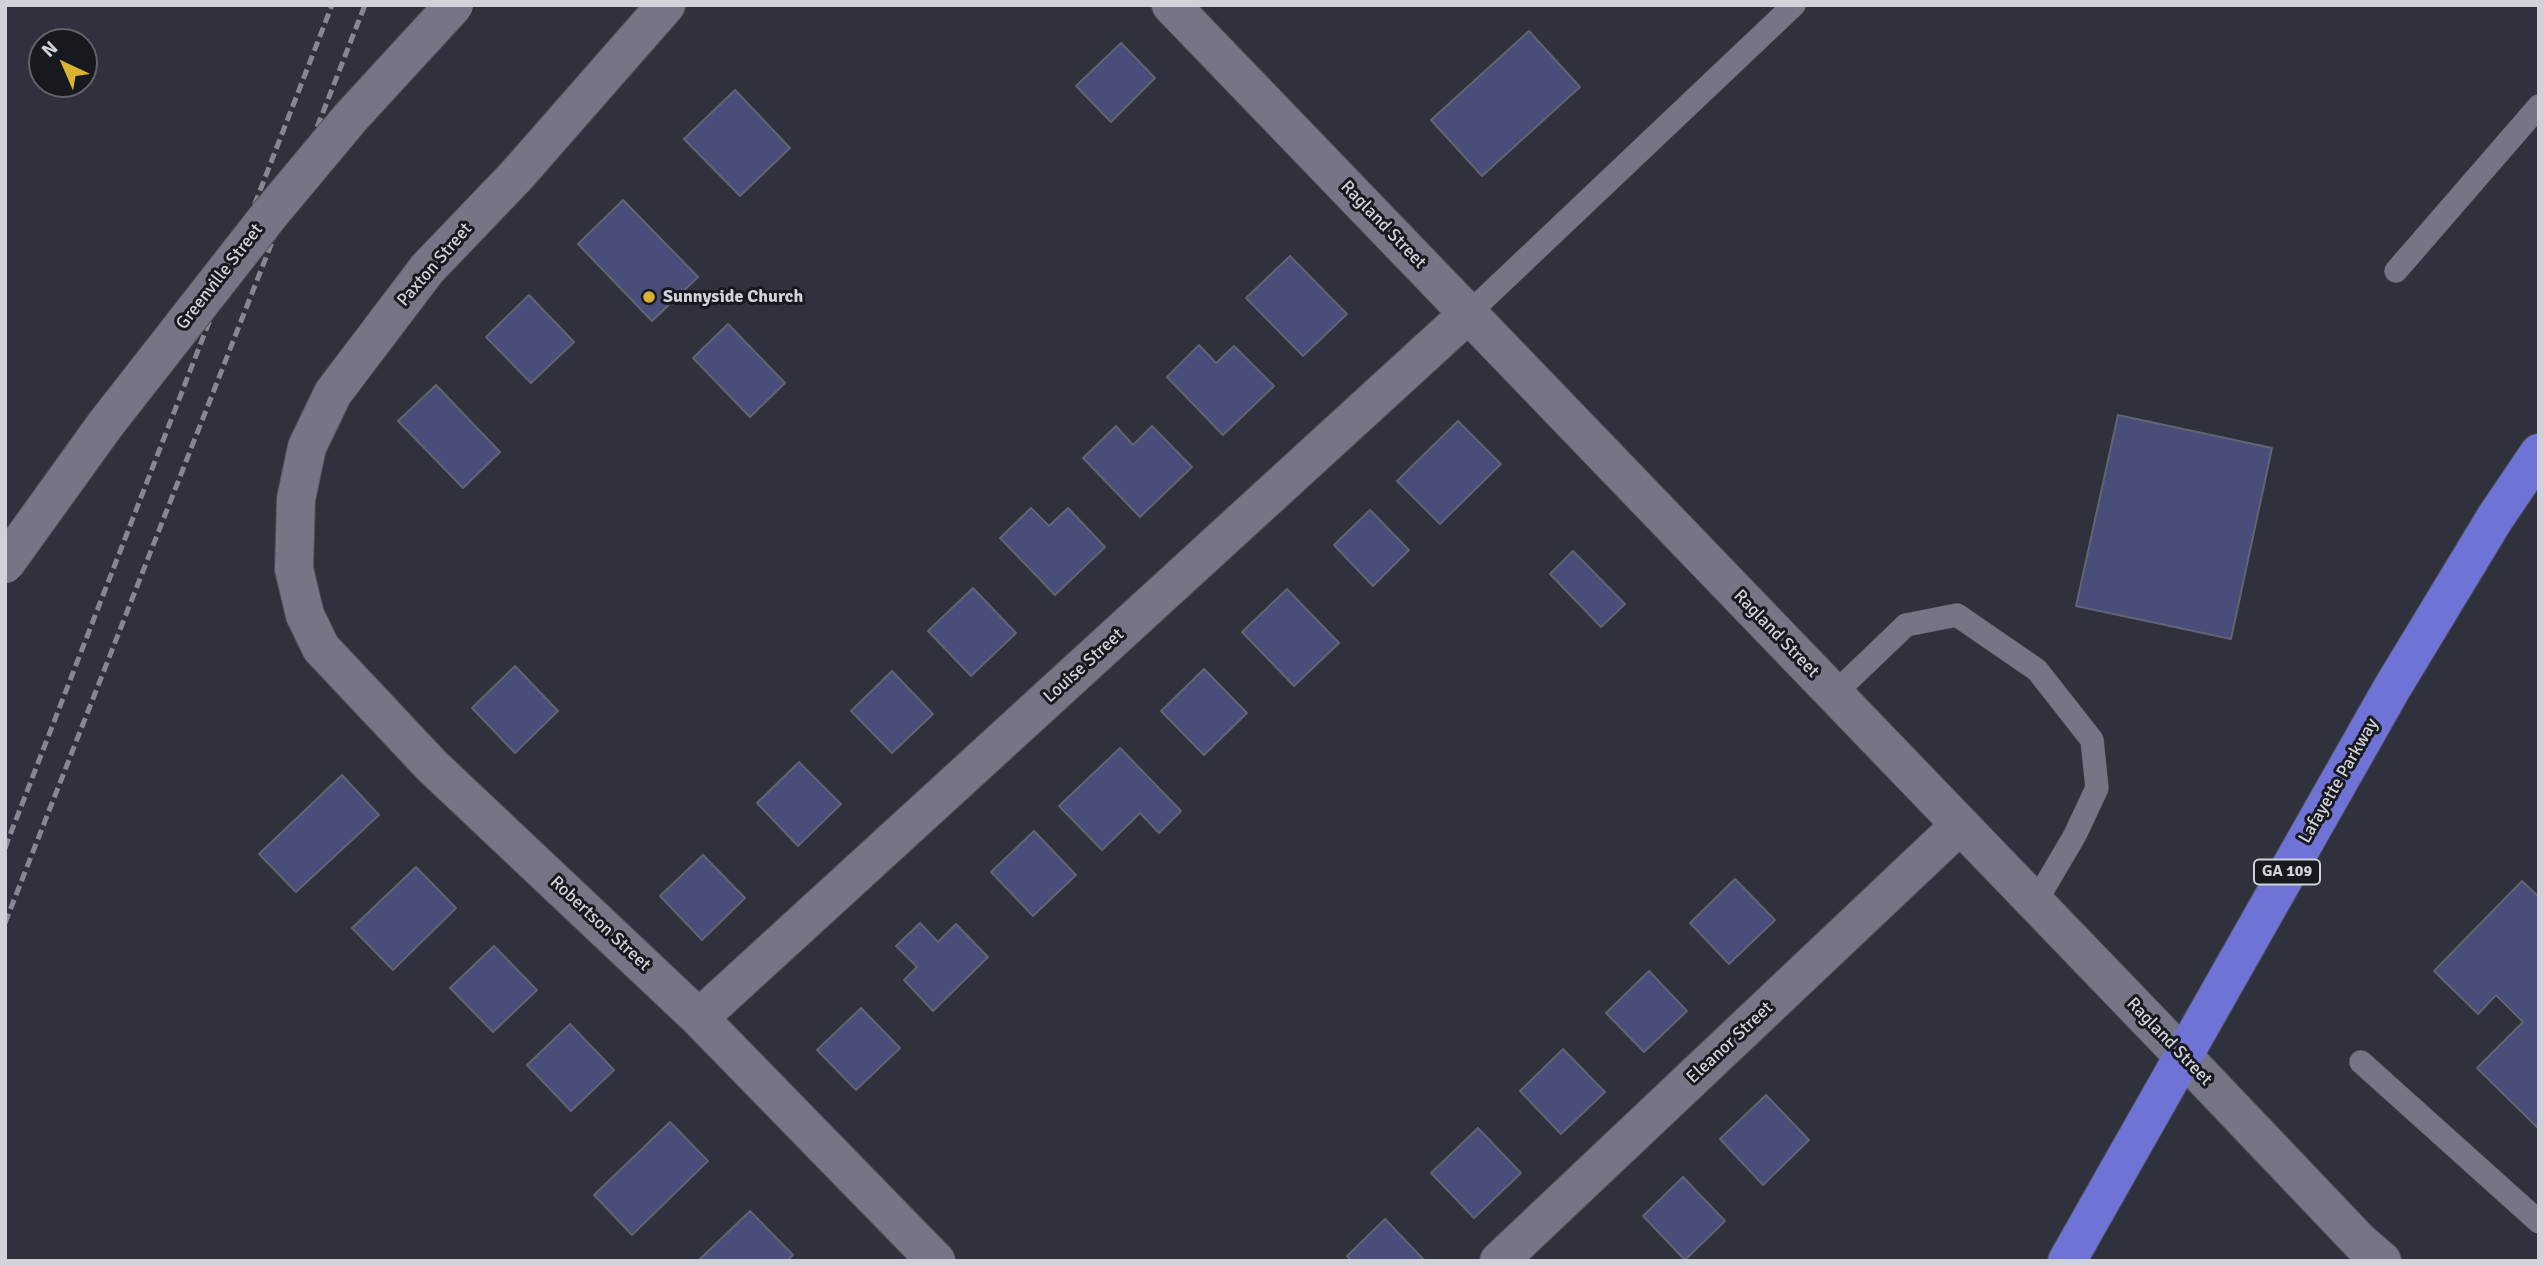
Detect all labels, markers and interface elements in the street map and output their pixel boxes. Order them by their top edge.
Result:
north arrow [28,28,98,98]
text: N [37,36,63,63]
street label: Ragland Street [1336,177,1430,273]
street label: Paxton Street [393,219,477,311]
street label: Greenville Street [172,220,268,334]
place label: Sunnyside Church [663,286,803,308]
marker: Sunnyside Church [641,289,657,305]
street label: Ragland Street [1729,586,1823,682]
street label: Louise Street [1039,624,1129,708]
street label: Lafayette Parkway [2294,715,2384,847]
road number: GA 109 [2254,860,2320,884]
street label: Robertson Street [545,872,655,976]
street label: Ragland Street [2122,994,2216,1090]
street label: Eleanor Street [1682,998,1778,1088]

